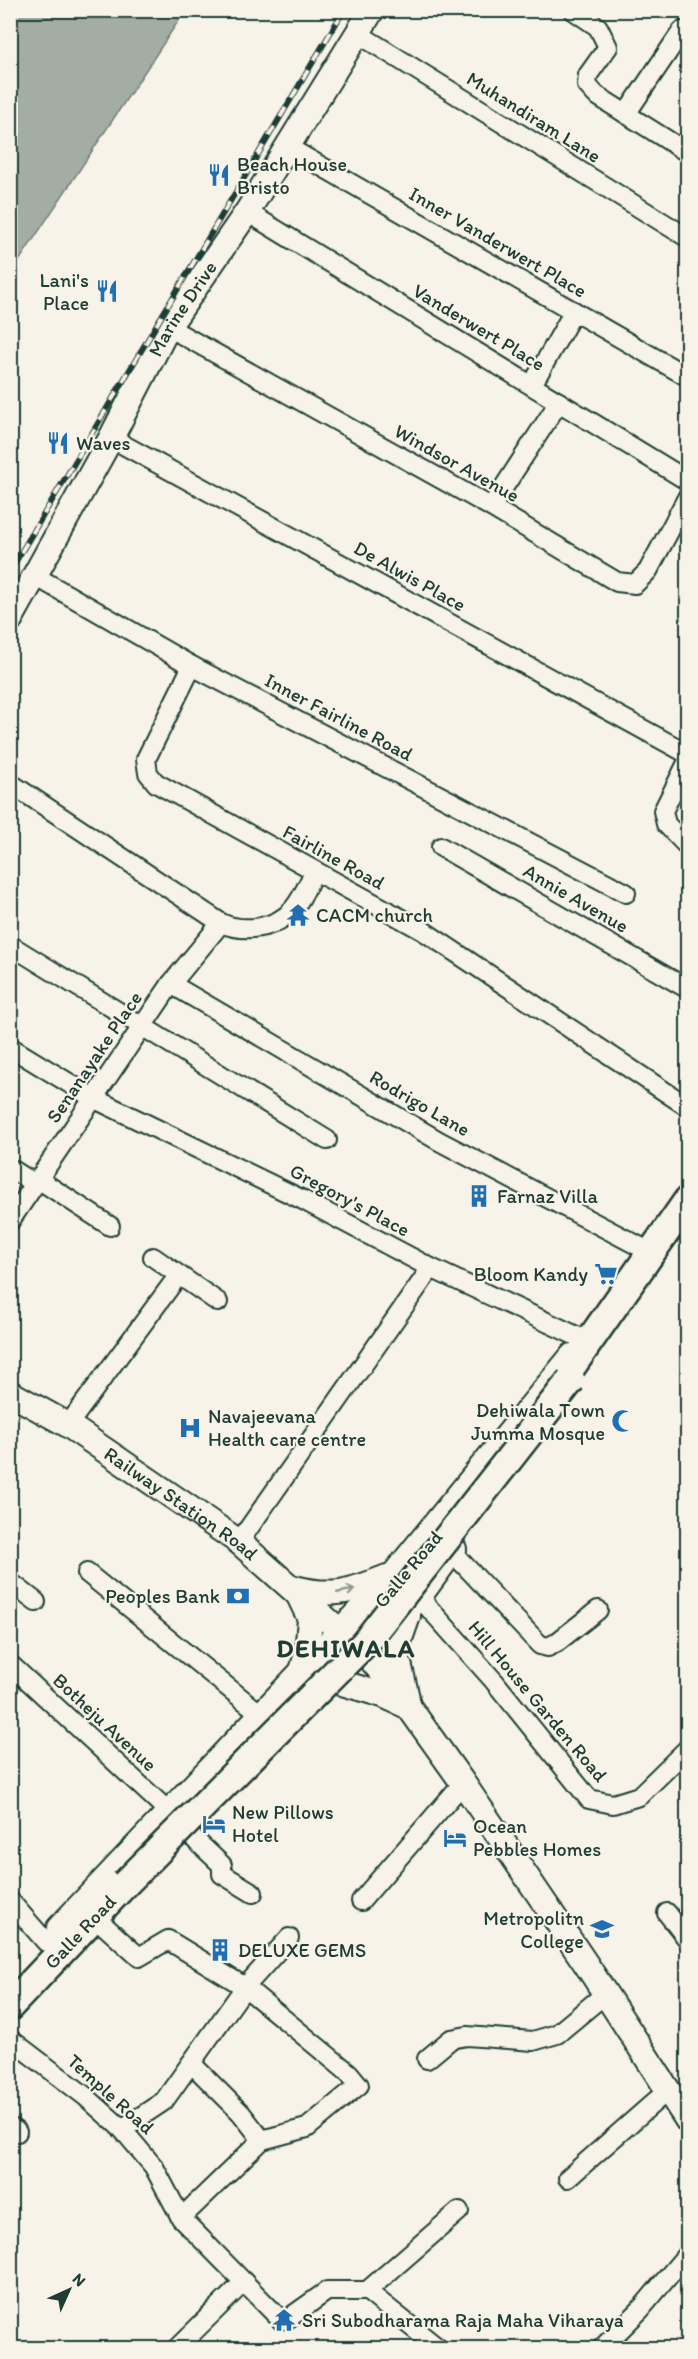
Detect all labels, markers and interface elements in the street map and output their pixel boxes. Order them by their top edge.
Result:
street label: Muhandiram Lane [462,66,606,168]
place label: Beach House Bristo [237,152,347,199]
restaurant icon: Beach House Bristo [206,162,232,188]
street label: Inner Vanderwert Place [405,181,591,303]
street label: Marine Drive [143,256,222,361]
place label: Lani's Place [39,268,89,315]
restaurant icon: Lani's Place [94,278,120,304]
street label: Vanderwert Place [409,278,549,376]
street label: Windsor Avenue [390,419,524,507]
restaurant icon: Waves [45,430,71,456]
place label: Waves [76,431,130,455]
street label: De Alwis Place [350,535,470,617]
street label: Inner Fairline Road [261,668,417,766]
street label: Fairline Road [279,819,389,895]
street label: Annie Avenue [519,858,633,938]
temple icon: CACM church [285,902,311,928]
place label: CACM church [316,903,433,927]
street label: Senanayake Place [41,987,147,1127]
street label: Rodrigo Lane [365,1065,475,1141]
street label: Gregory's Place [286,1158,414,1242]
building icon: Farnaz Villa [466,1183,492,1209]
place label: Farnaz Villa [497,1184,598,1208]
supermarket icon: Bloom Kandy [593,1261,619,1287]
place label: Bloom Kandy [474,1262,589,1286]
place label: Dehiwala Town Jumma Mosque [471,1398,605,1445]
place label: Navajeevana Health care centre [208,1404,366,1451]
mosque icon: Dehiwala Town Jumma Mosque [610,1408,636,1434]
hospital icon: Navajeevana Health care centre [177,1415,203,1441]
street label: Railway Station Road [100,1441,263,1565]
street label: Galle Road [369,1525,447,1612]
bank icon: Peoples Bank [225,1583,251,1609]
place label: Peoples Bank [105,1584,220,1608]
one-way arrow [336,1585,355,1596]
street label: Hill House Garden Road [463,1615,613,1787]
district label: DEHIWALA [276,1632,416,1664]
street label: Botheju Avenue [48,1668,162,1776]
place label: New Pillows Hotel [232,1800,334,1847]
hotel icon: New Pillows Hotel [201,1811,227,1837]
place label: Ocean Pebbles Homes [473,1814,601,1861]
hotel icon: Ocean Pebbles Homes [442,1825,468,1851]
street label: Galle Road [39,1889,121,1974]
place label: Metropolitn College [483,1906,584,1953]
school or university icon: Metropolitn College [589,1916,615,1942]
building icon: DELUXE GEMS [207,1937,233,1963]
place label: DELUXE GEMS [238,1938,366,1962]
street label: Temple Road [63,2049,159,2139]
north arrow [39,2260,99,2320]
text: N [69,2269,90,2290]
temple icon: Sri Subodharama Raja Maha Viharaya [271,2307,297,2333]
place label: Sri Subodharama Raja Maha Viharaya [302,2308,624,2332]

